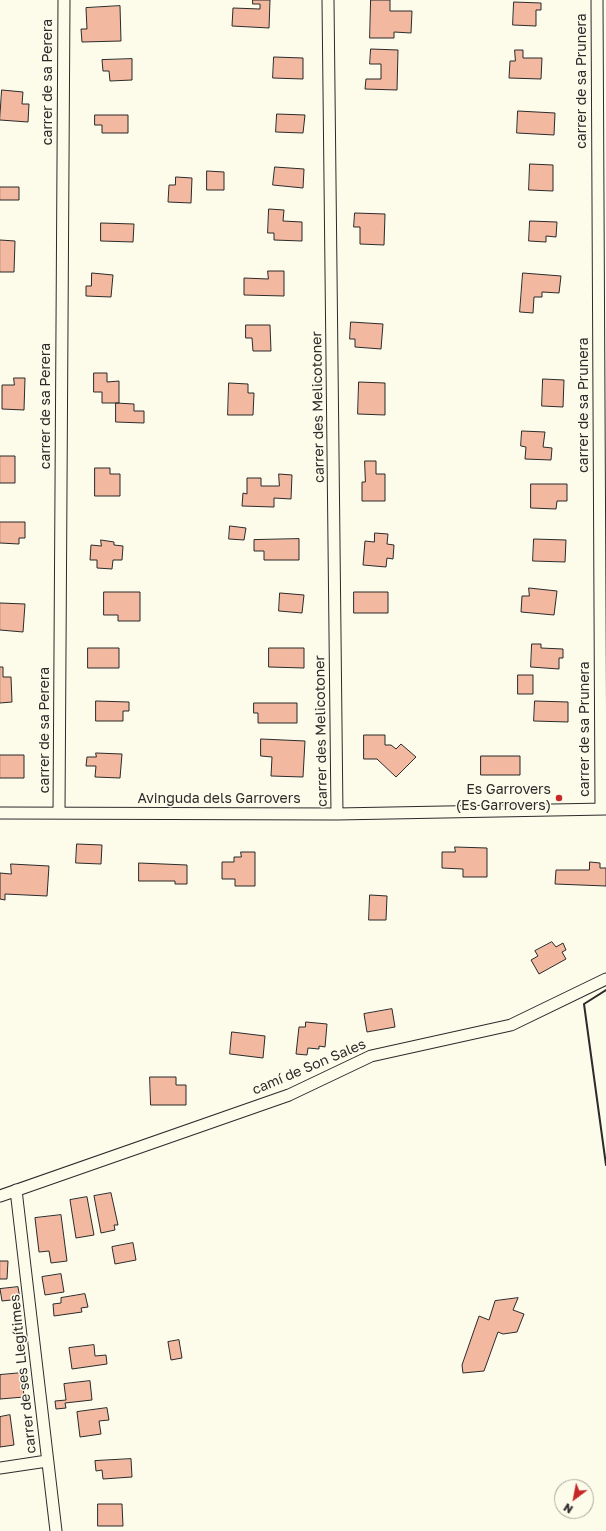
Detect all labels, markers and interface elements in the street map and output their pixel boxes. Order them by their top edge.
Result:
street label: carrer de sa Prunera [574,13,590,149]
street label: carrer de sa Perera [40,19,56,145]
street label: carrer des Melicotoner [308,331,328,483]
street label: carrer de sa Prunera [576,337,592,473]
street label: carrer de sa Perera [38,343,54,469]
street label: carrer des Melicotoner [311,655,331,807]
street label: carrer de sa Prunera [577,661,593,797]
street label: carrer de sa Perera [37,667,53,793]
place label: Es Garrovers (Es Garrovers) [456,782,551,814]
street label: Avinguda dels Garrovers [137,791,301,807]
marker: Es Garrovers (Es Garrovers) [554,793,564,803]
street label: camí de Son Sales [250,1036,368,1098]
street label: carrer de ses Llegítimes [6,1294,40,1454]
north arrow [554,1479,594,1519]
text: N [561,1501,575,1516]

